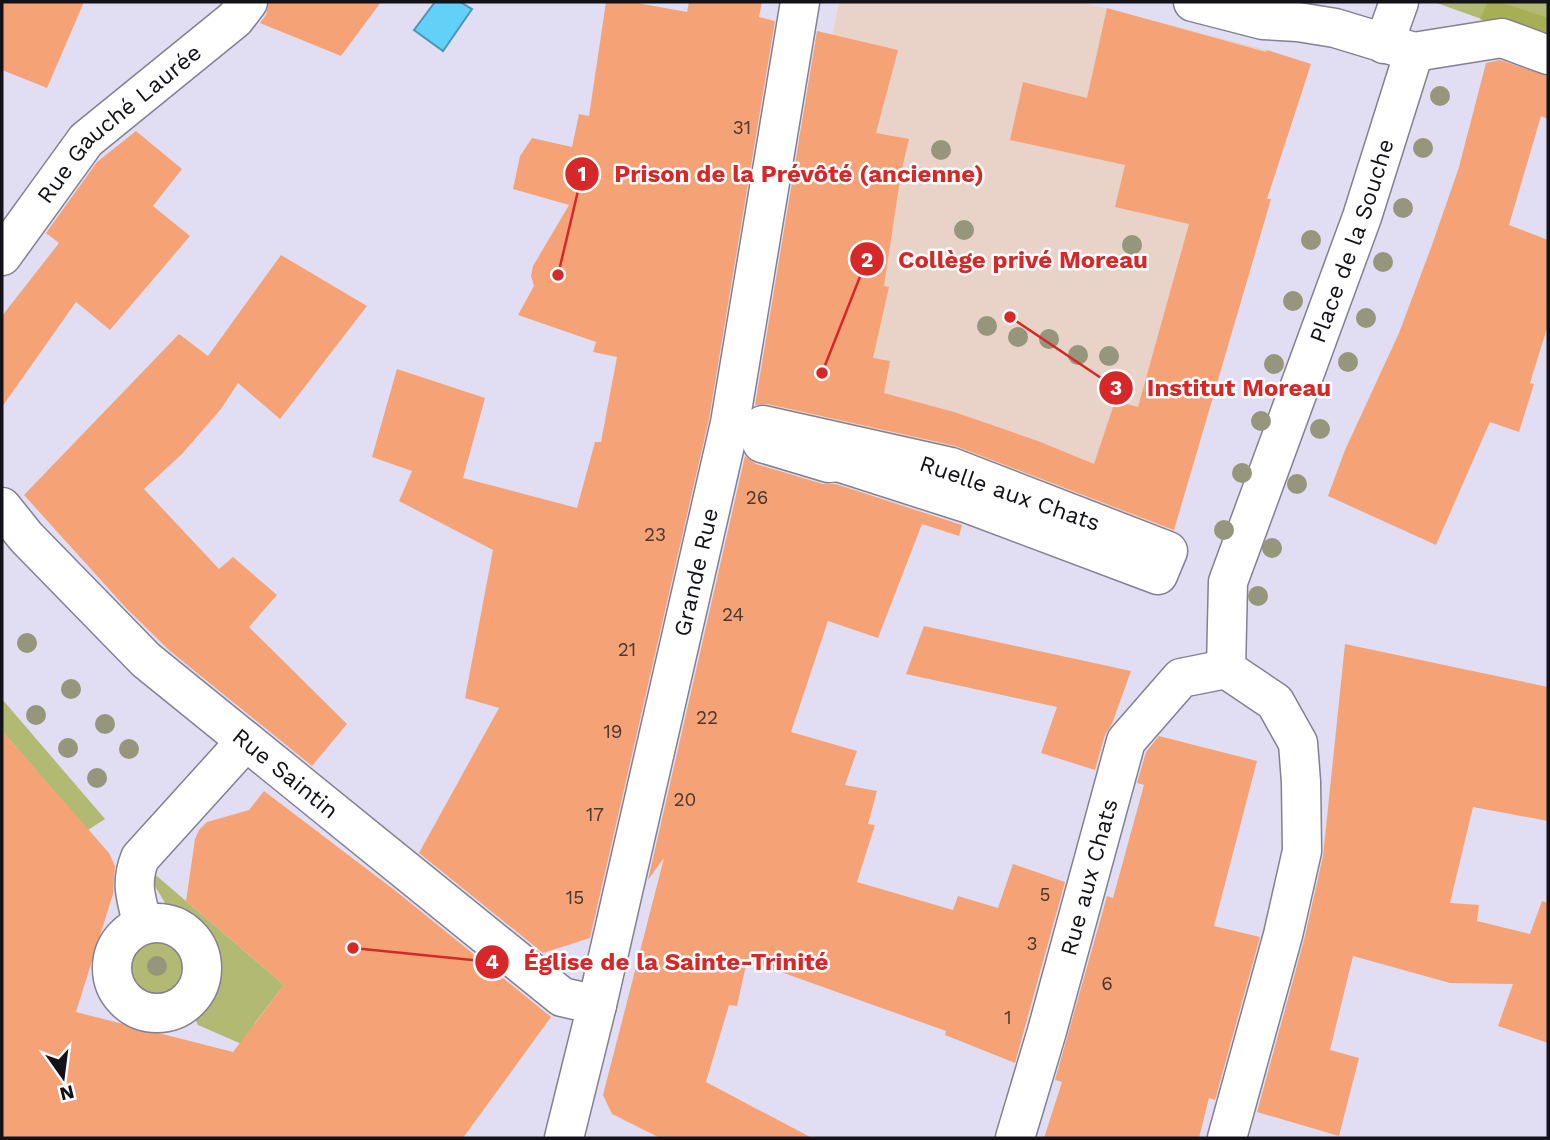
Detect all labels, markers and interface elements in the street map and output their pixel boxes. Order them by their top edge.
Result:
street label: Rue Gauché Laurée [32,39,207,209]
house number: 31 [733,116,751,139]
street label: Place de la Souche [1304,136,1400,347]
callout: Prison de la Prévôté (ancienne) [565,151,998,196]
text: Prison de la Prévôté (ancienne) [614,160,984,188]
text: 1 [577,161,587,186]
callout: Collège privé Moreau [849,237,1162,282]
text: Collège privé Moreau [898,246,1148,274]
text: 2 [861,247,873,272]
callout: Institut Moreau [1098,365,1346,410]
text: Institut Moreau [1147,374,1331,402]
text: 3 [1110,375,1122,400]
street label: Ruelle aux Chats [916,450,1104,537]
house number: 26 [746,486,768,509]
street label: Grande Rue [669,505,724,639]
house number: 23 [644,523,666,546]
house number: 24 [722,603,744,626]
house number: 21 [618,638,636,661]
house number: 22 [696,706,718,729]
house number: 19 [603,720,623,743]
street label: Rue Saintin [227,723,344,824]
house number: 20 [674,788,696,811]
street label: Rue aux Chats [1055,796,1124,959]
house number: 17 [586,803,604,826]
house number: 5 [1039,883,1051,906]
house number: 15 [566,886,584,909]
house number: 3 [1026,932,1038,955]
callout: Église de la Sainte-Trinité [474,939,842,984]
text: Église de la Sainte-Trinité [523,948,829,976]
text: 4 [485,949,499,974]
house number: 6 [1101,972,1113,995]
house number: 1 [1004,1006,1012,1029]
north arrow [28,1042,98,1112]
text: N [57,1080,77,1106]

